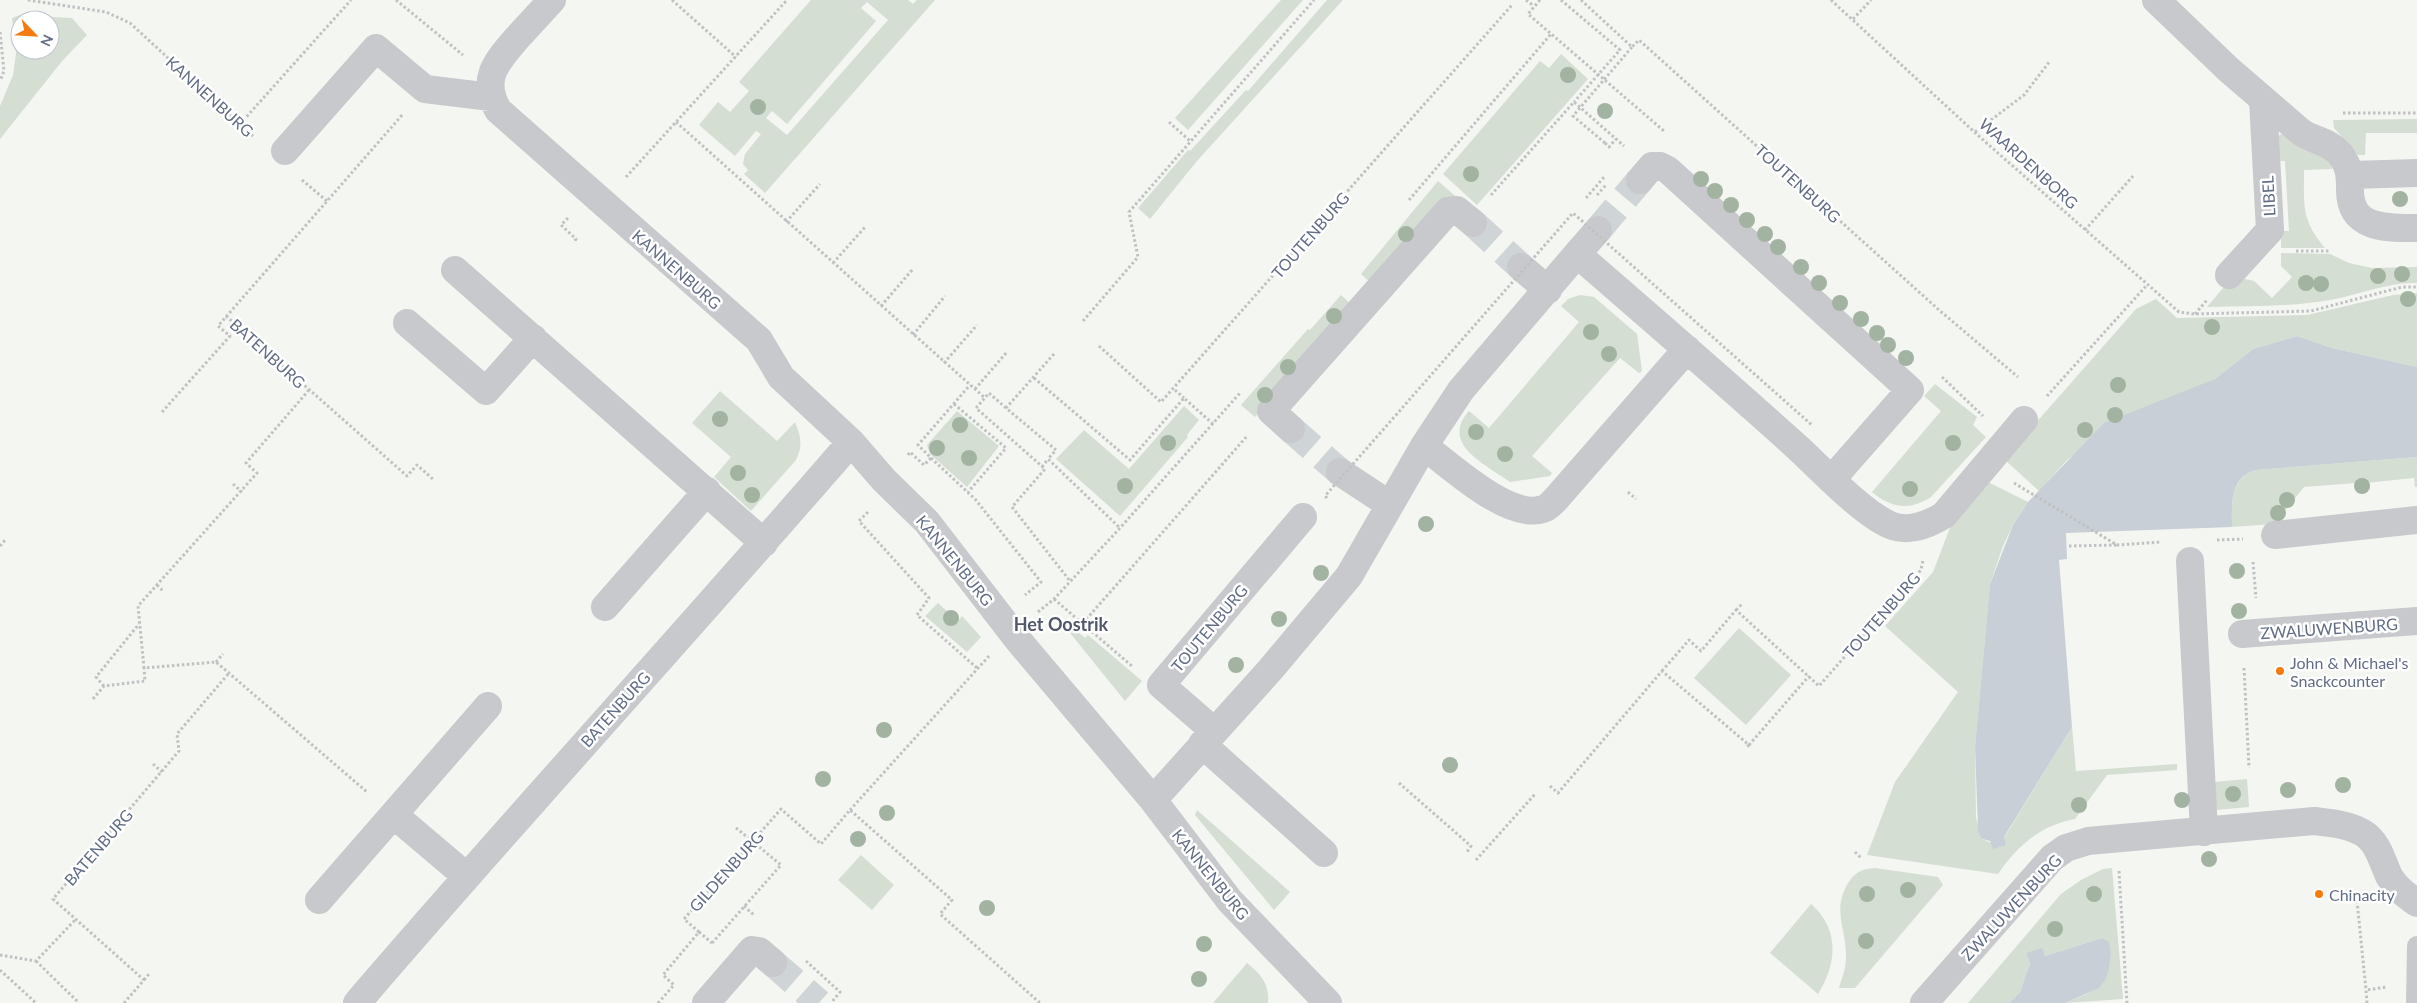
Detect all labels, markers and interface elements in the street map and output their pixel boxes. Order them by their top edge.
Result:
north arrow [10,10,60,60]
text: N [37,32,57,49]
street label: KANNENBURG [162,52,258,140]
street label: WAARDENBORG [1976,114,2082,212]
street label: TOUTENBURG [1751,140,1845,226]
street label: LIBEL [2257,175,2279,217]
street label: TOUTENBURG [1267,188,1353,282]
street label: KANNENBURG [629,225,725,313]
street label: BATENBURG [227,314,309,392]
street label: KANNENBURG [913,511,997,609]
street label: TOUTENBURG [1838,568,1924,662]
street label: TOUTENBURG [1167,580,1251,676]
district label: Het Oostrik [1014,613,1109,635]
street label: ZWALUWENBURG [2260,614,2398,642]
place label: John & Michael's Snackcounter [2290,653,2408,690]
marker: John & Michael's Snackcounter [2274,665,2286,677]
street label: BATENBURG [576,668,654,750]
street label: BATENBURG [60,805,136,889]
street label: KANNENBURG [1169,825,1253,923]
street label: GILDENBURG [685,827,767,915]
street label: ZWALUWENBURG [1957,850,2065,964]
place label: Chinacity [2329,885,2396,904]
marker: Chinacity [2313,888,2325,900]

